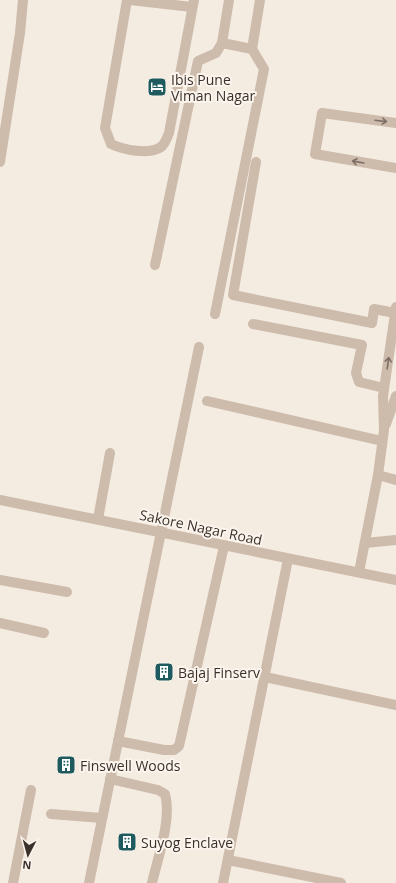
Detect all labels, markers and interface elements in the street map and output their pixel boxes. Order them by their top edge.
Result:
place label: Ibis Pune Viman Nagar [171,70,256,105]
hotel icon: Ibis Pune Viman Nagar [146,76,168,98]
one-way arrow [374,117,387,125]
one-way arrow [351,157,364,165]
one-way arrow [384,357,392,370]
street label: Sakore Nagar Road [138,505,264,549]
building icon: Bajaj Finserv [153,661,175,683]
place label: Bajaj Finserv [178,663,260,682]
building icon: Finswell Woods [55,754,77,776]
place label: Finswell Woods [80,756,181,775]
building icon: Suyog Enclave [116,831,138,853]
place label: Suyog Enclave [141,833,233,852]
north arrow [8,835,48,875]
text: N [22,858,32,873]

